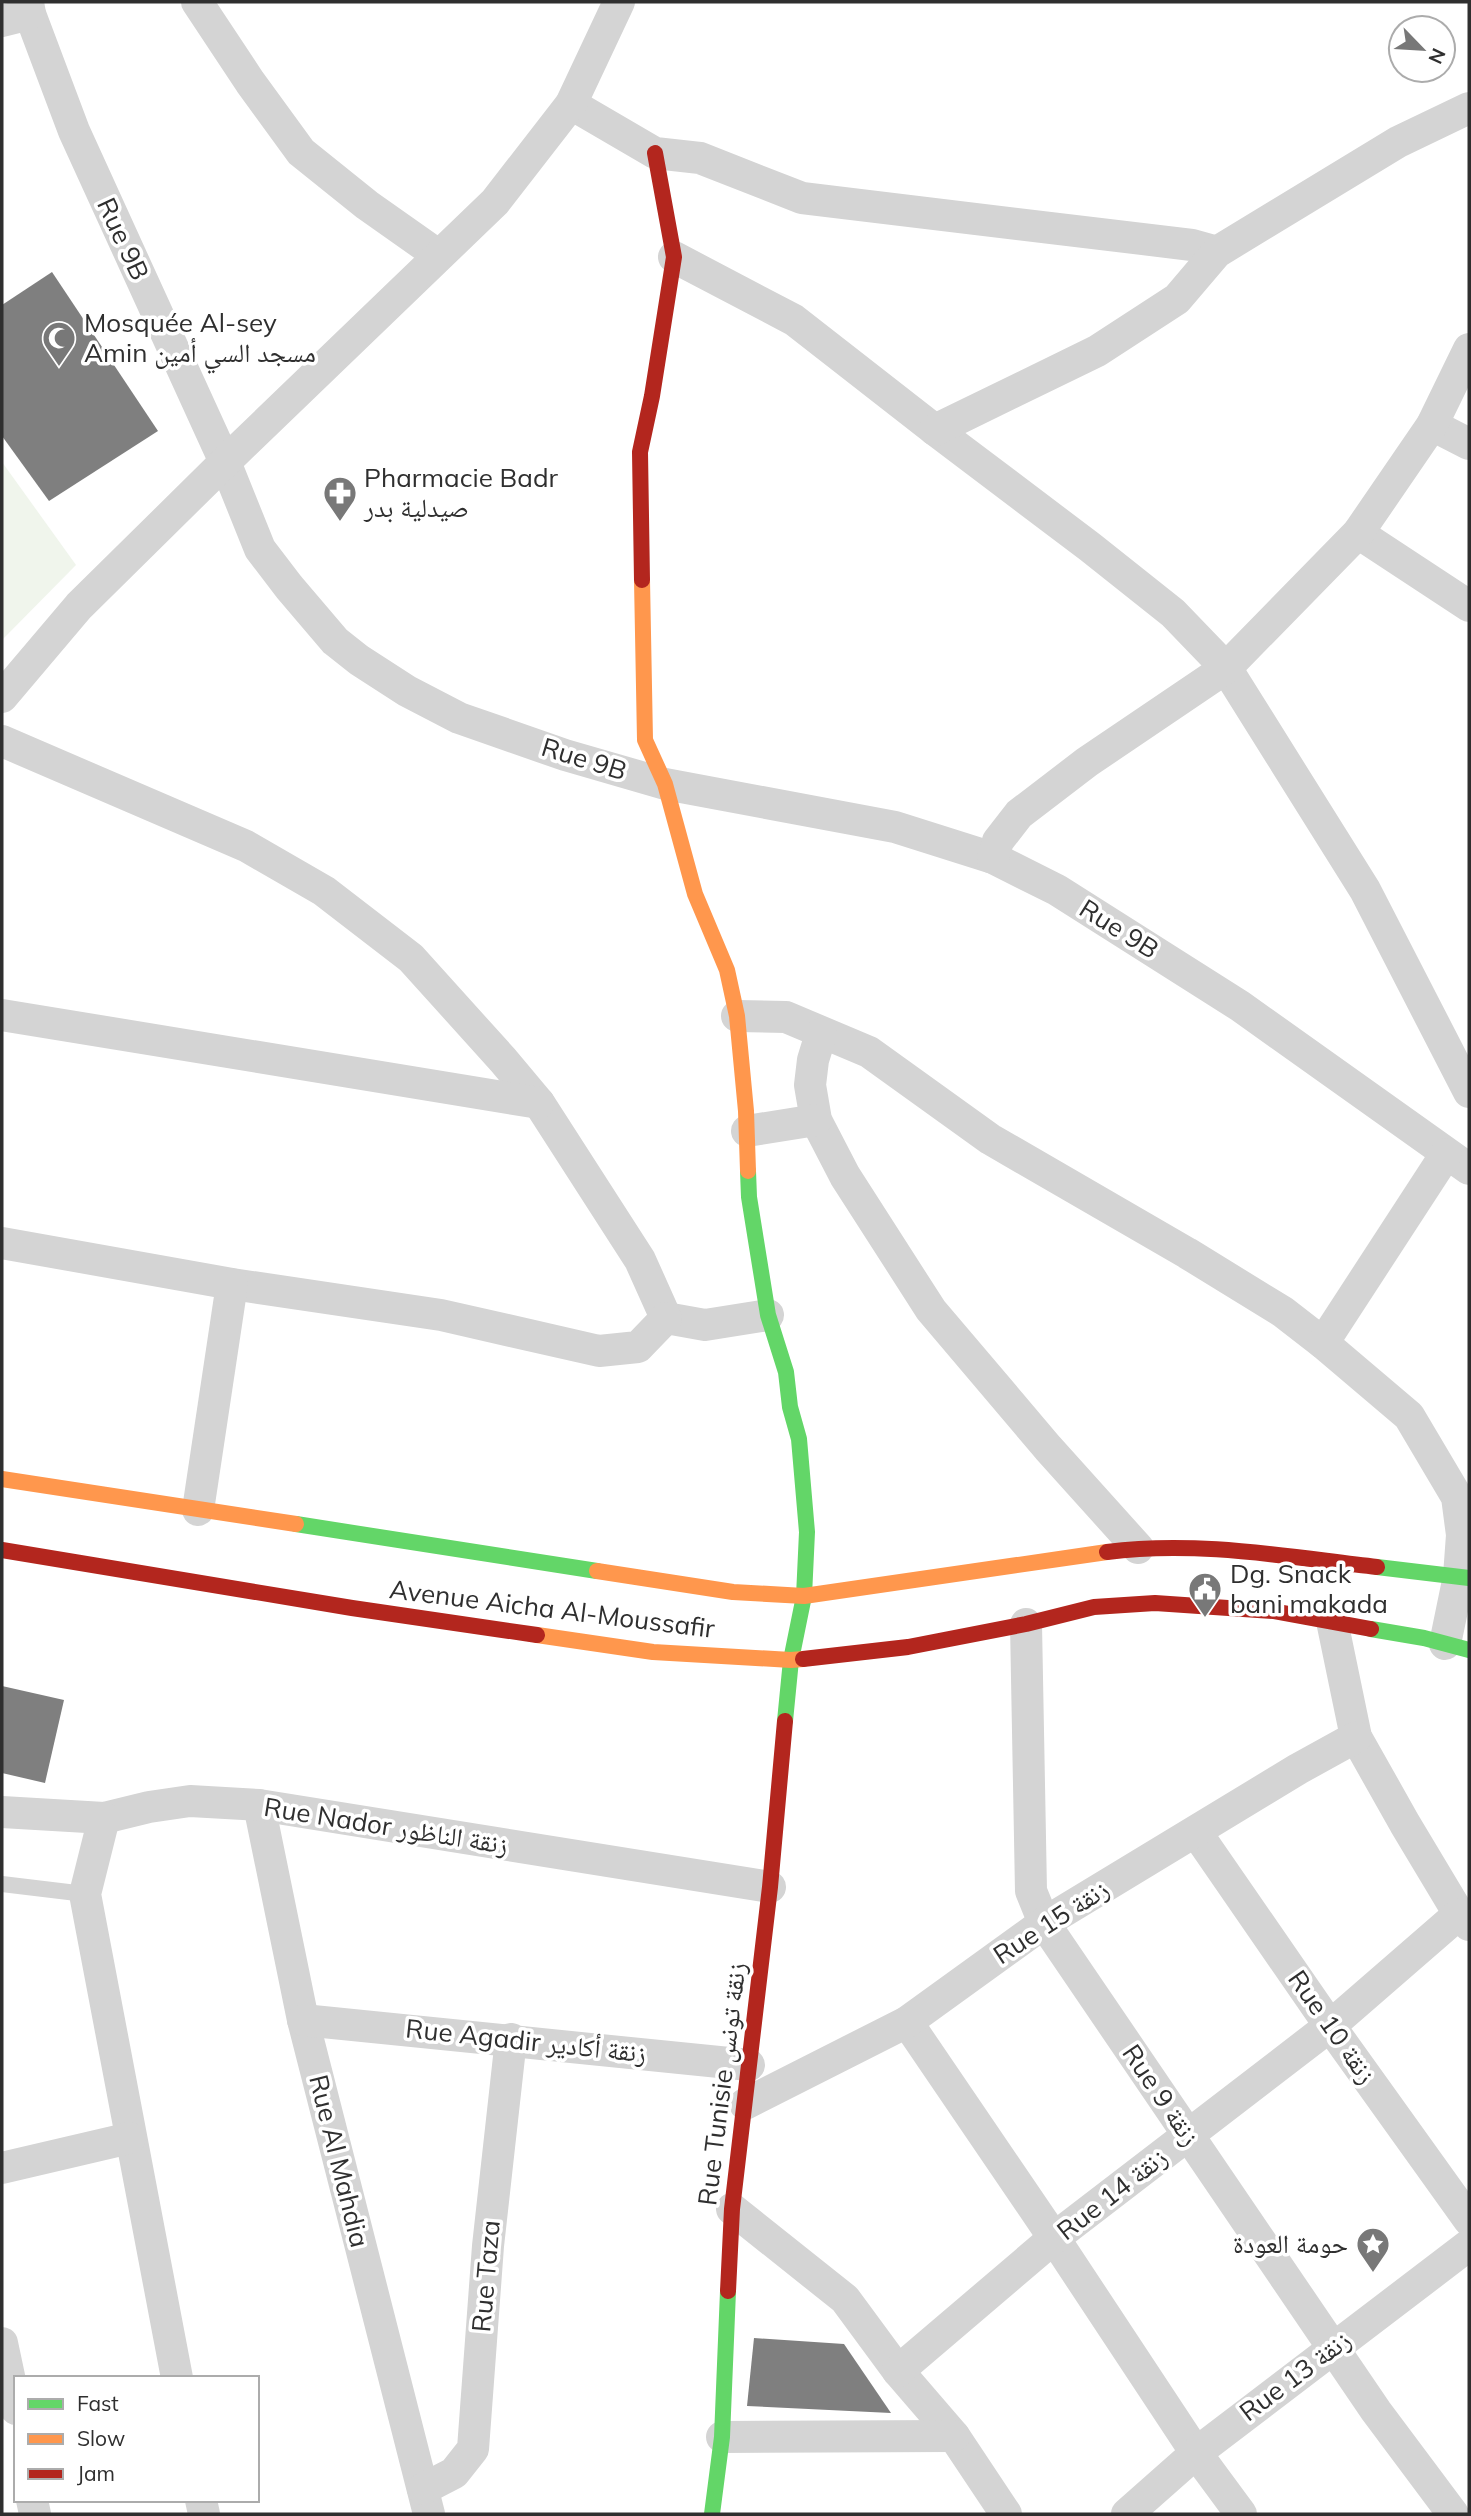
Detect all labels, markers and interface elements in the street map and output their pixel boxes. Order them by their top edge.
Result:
north arrow [1387,14,1457,84]
text: N [1423,45,1451,68]
street label: Rue 9B [90,192,157,285]
place label: Mosquée Al-sey Amin مسجد السي أمين [84,306,316,374]
mosque icon: Mosquée Al-sey Amin مسجد السي أمين [40,319,78,368]
place label: Pharmacie Badr صيدلية بدر [363,461,558,524]
pharmacy icon: Pharmacie Badr صيدلية بدر [321,474,359,523]
street label: Rue 9B [538,730,631,787]
street label: Rue 9B [1074,891,1165,966]
place label: Dg. Snack bani makada [1230,1557,1388,1620]
public building icon: Dg. Snack bani makada [1186,1570,1224,1619]
street label: Avenue Aicha Al-Moussafir [388,1572,717,1645]
street label: Rue Nador زنقة الناظور [262,1790,510,1861]
street label: Rue 15 زنقة [987,1872,1115,1971]
street label: Rue Tunisie زنقة تونس [690,1961,753,2207]
street label: Rue 10 زنقة [1281,1964,1383,2090]
street label: Rue Agadir زنقة أكادير [404,2011,648,2070]
street label: Rue 9 زنقة [1115,2038,1207,2152]
street label: Rue Al Mahdia [302,2071,377,2251]
street label: Rue 14 زنقة [1050,2140,1173,2247]
street label: Rue Taza [464,2219,507,2333]
place icon: حومة العودة [1354,2225,1392,2274]
place label: حومة العودة [1233,2227,1348,2260]
street label: Rue 13 زنقة [1232,2323,1357,2428]
legend [14,2376,259,2502]
text: Fast [77,2390,119,2416]
text: Slow [77,2425,125,2451]
text: Jam [77,2460,115,2486]

